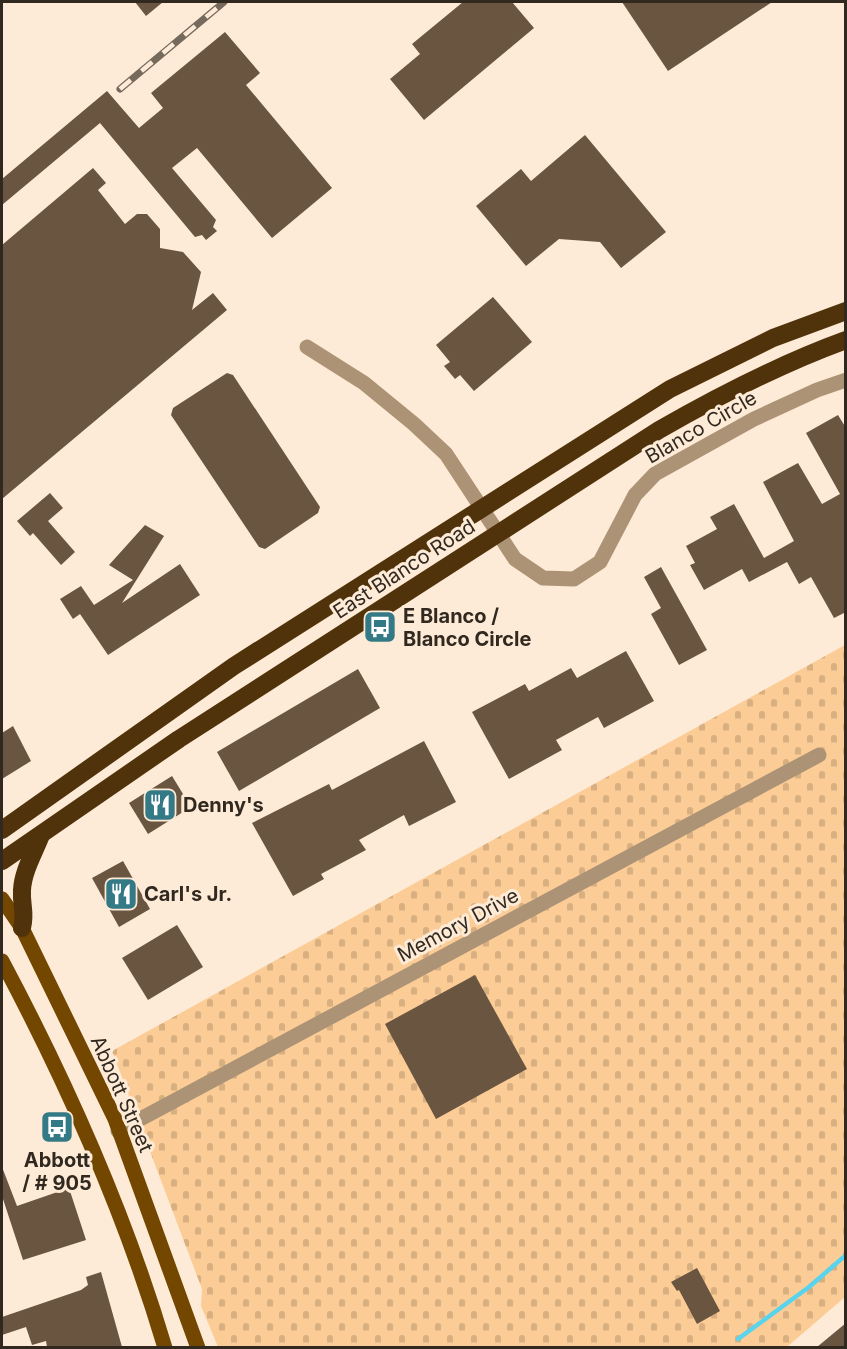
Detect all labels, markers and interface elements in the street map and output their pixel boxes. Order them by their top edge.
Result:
street label: Blanco Circle [641,385,761,469]
street label: East Blanco Road [329,514,479,624]
place label: E Blanco / Blanco Circle [403,604,532,651]
bus stop icon: E Blanco / Blanco Circle [362,609,398,645]
restaurant icon: Denny's [142,787,178,823]
place label: Denny's [183,793,264,817]
restaurant icon: Carl's Jr. [103,876,139,912]
place label: Carl's Jr. [144,882,232,906]
street label: Memory Drive [393,883,523,967]
street label: Abbott Street [86,1032,159,1156]
bus stop icon: Abbott / # 905 [39,1109,75,1145]
place label: Abbott / # 905 [22,1148,92,1195]

